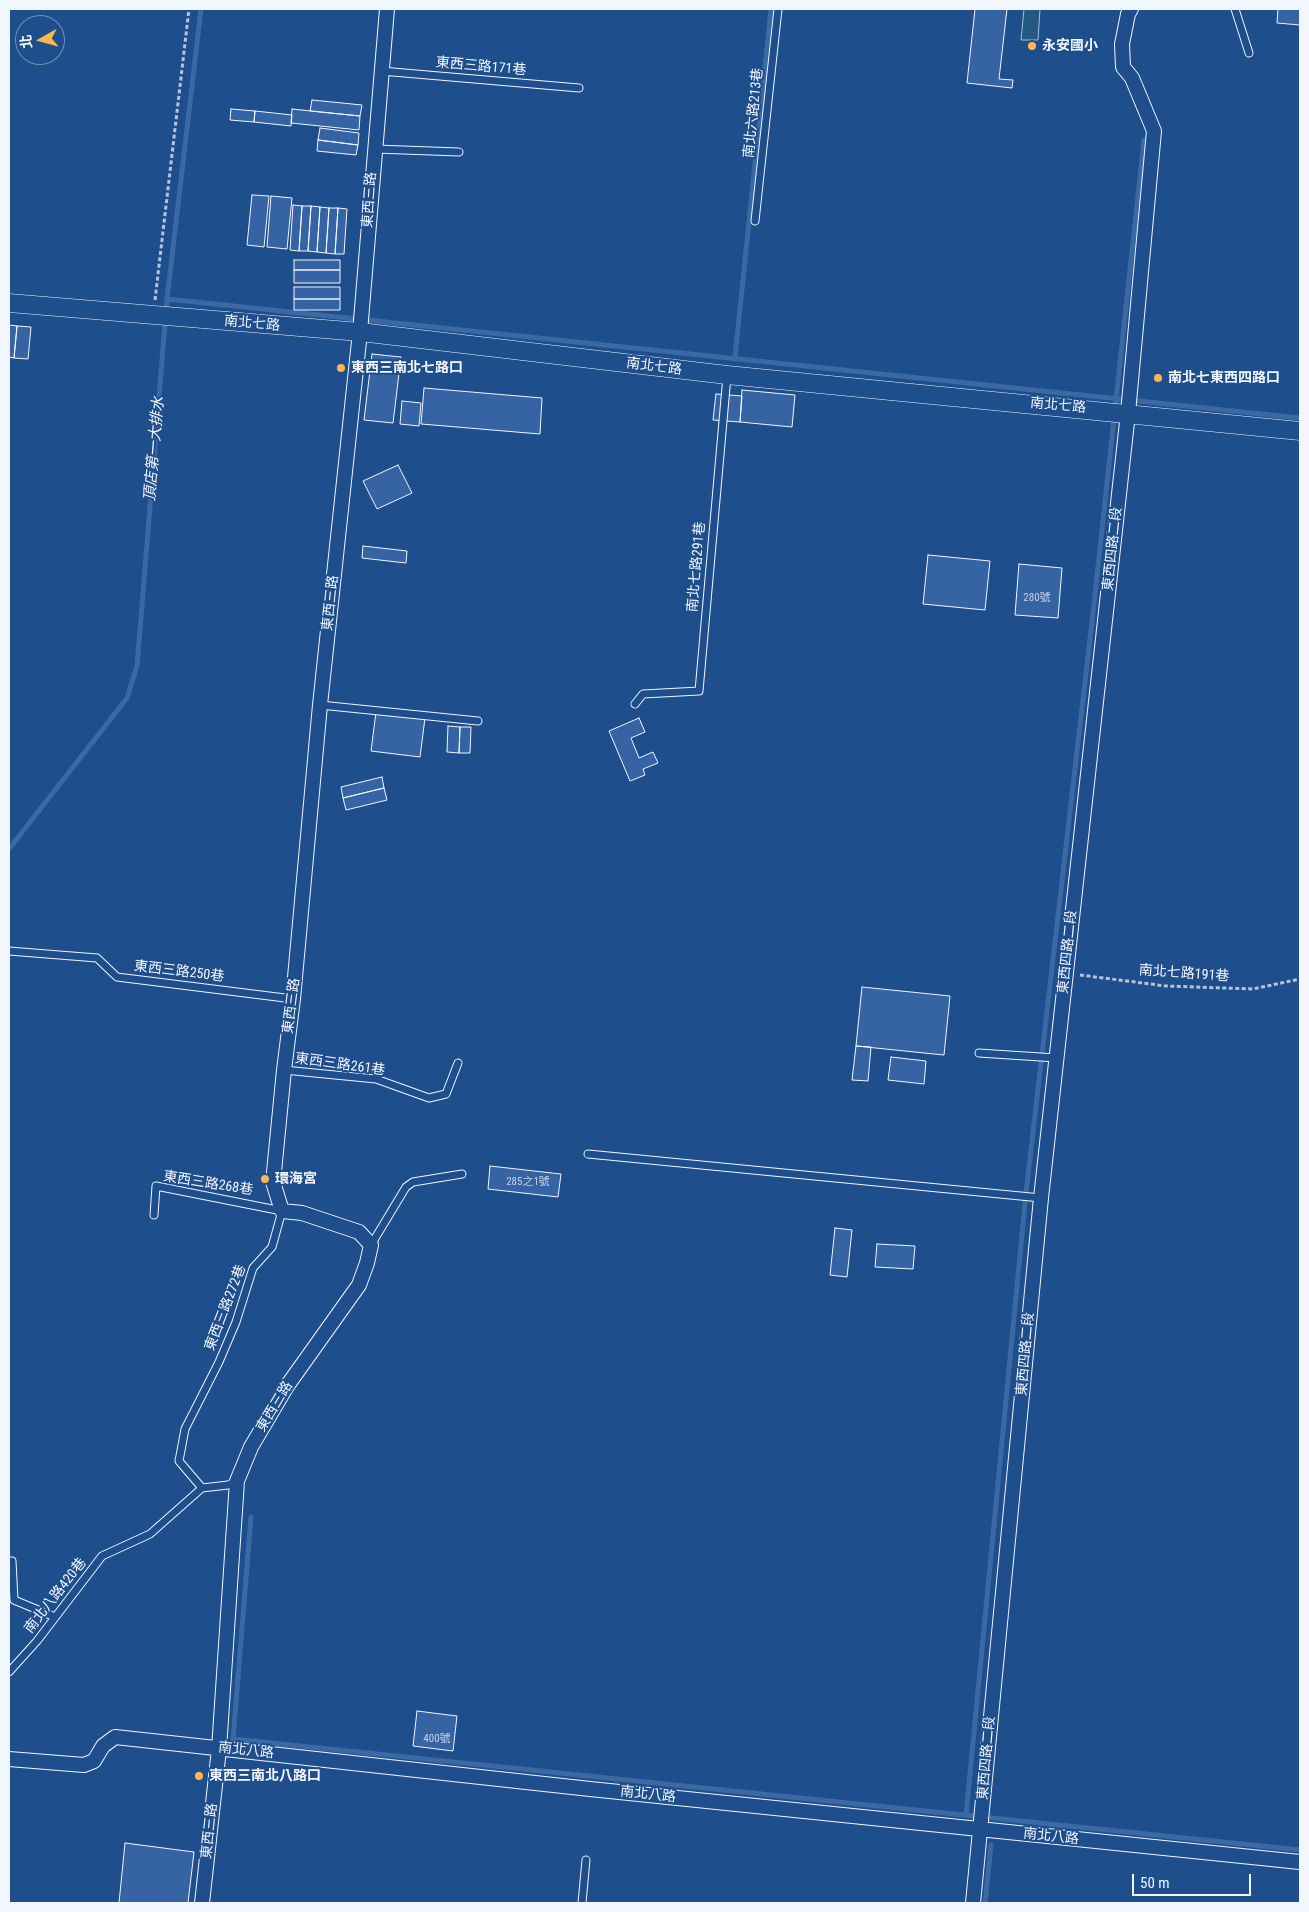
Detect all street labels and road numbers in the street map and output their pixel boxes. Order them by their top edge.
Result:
street label: 東西三路171巷 [435,55,527,79]
street label: 南北六路213巷 [741,67,767,159]
street label: 東西三路 [360,171,380,229]
street label: 南北七路 [223,313,281,335]
street label: 南北七路 [625,355,683,379]
street label: 南北七路 [1029,395,1087,417]
street label: 東西四路二段 [1100,506,1126,592]
street label: 南北七路291巷 [685,521,709,613]
street label: 東西三路 [320,574,342,632]
street label: 東西四路二段 [1055,909,1081,995]
street label: 東西三路250巷 [133,958,225,986]
street label: 南北七路191巷 [1138,962,1230,986]
street label: 東西三路 [280,977,304,1035]
street label: 東西三路261巷 [294,1050,386,1080]
street label: 東西三路268巷 [162,1169,254,1199]
street label: 東西三路272巷 [202,1263,250,1353]
street label: 東西四路二段 [1014,1311,1038,1397]
street label: 東西三路 [253,1379,297,1435]
street label: 南北八路420巷 [21,1555,91,1637]
street label: 東西四路二段 [975,1715,999,1801]
street label: 南北八路 [217,1740,275,1762]
street label: 南北八路 [619,1784,677,1806]
street label: 東西三路 [199,1802,221,1860]
street label: 南北八路 [1022,1826,1080,1848]

